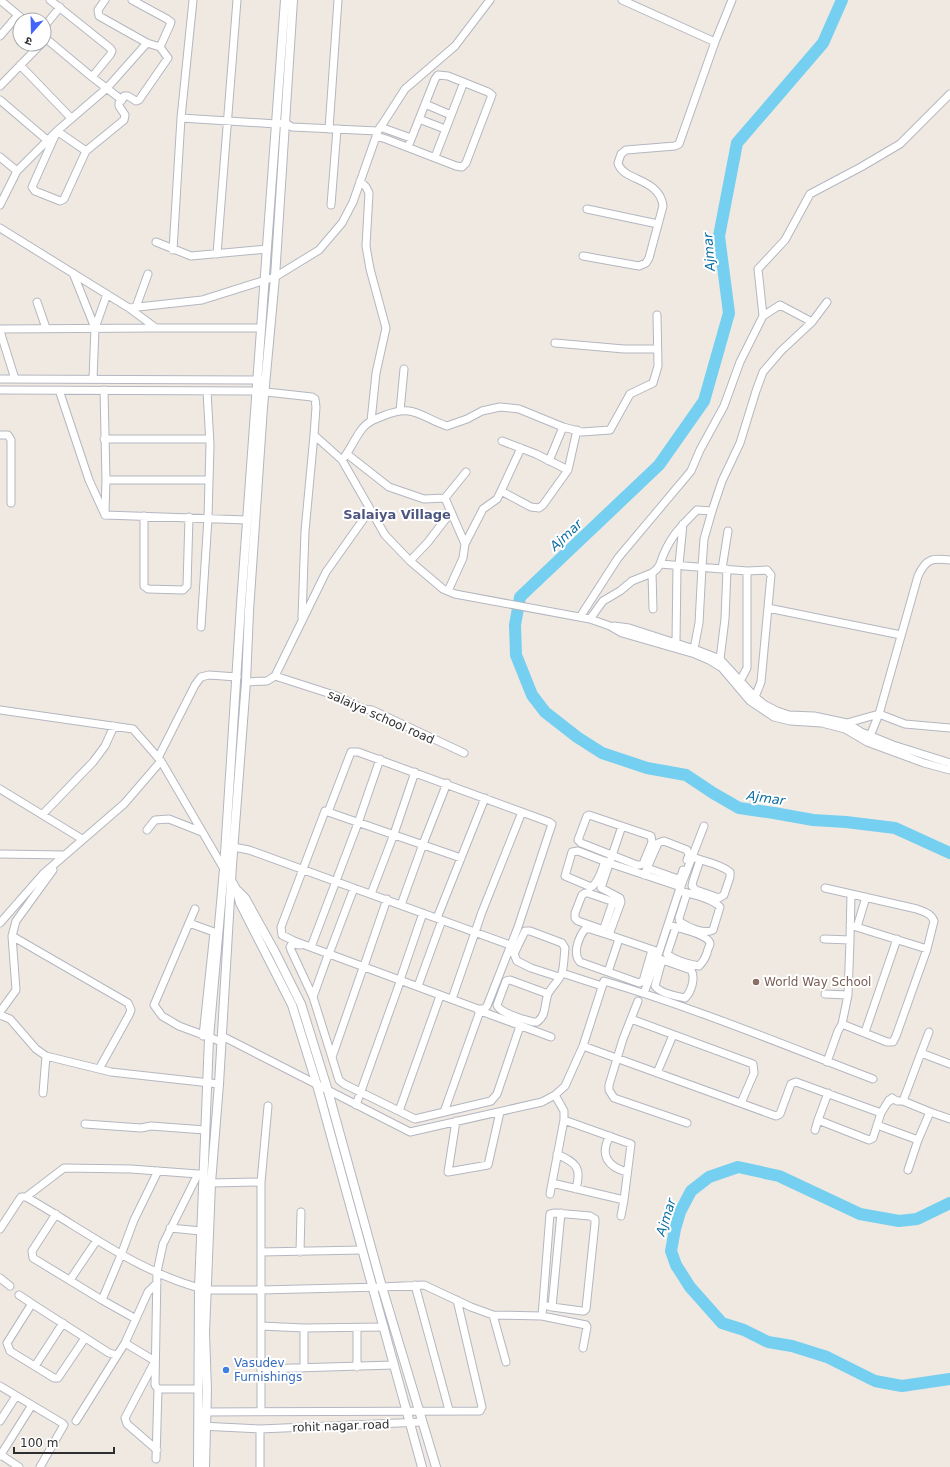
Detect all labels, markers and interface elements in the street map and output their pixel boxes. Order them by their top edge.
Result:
north arrow [12,12,52,52]
text: उ [23,34,34,48]
water label: Ajmar [700,231,718,273]
district label: Salaiya Village [343,507,451,522]
water label: Ajmar [546,515,586,554]
street label: salaiya school road [326,687,436,747]
water label: Ajmar [745,787,788,809]
place label: World Way School [764,975,871,989]
marker: World Way School [751,977,761,987]
water label: Ajmar [653,1195,680,1239]
place label: Vasudev Furnishings [234,1356,302,1384]
marker: Vasudev Furnishings [221,1365,231,1375]
street label: rohit nagar road [292,1417,390,1435]
scale bar [14,1429,114,1455]
text: 100 m [20,1436,58,1450]

